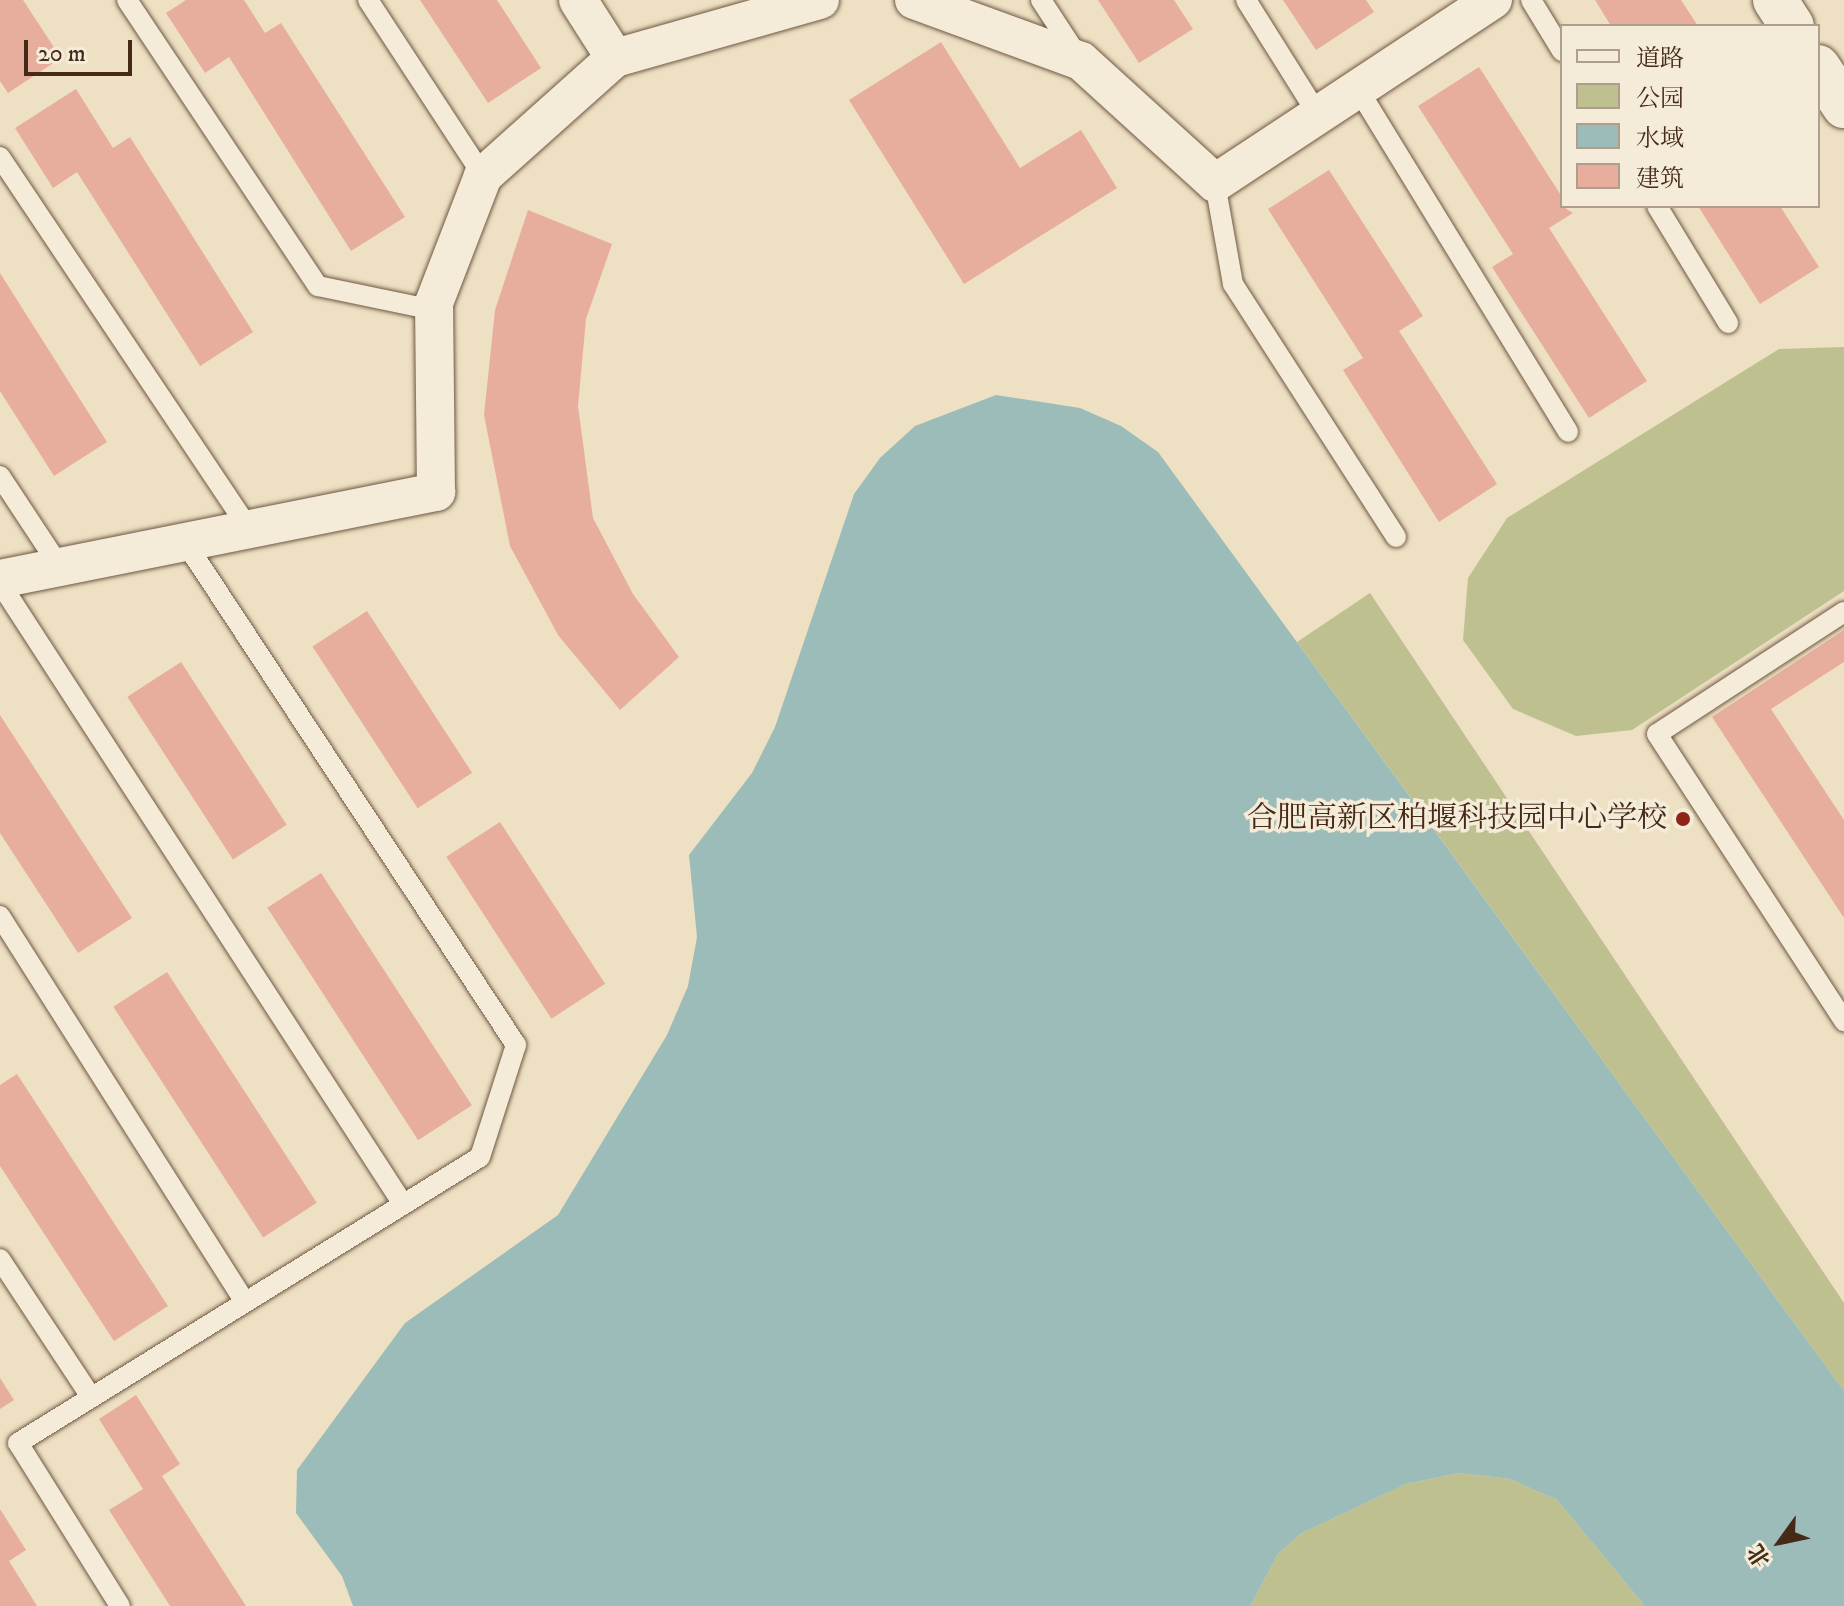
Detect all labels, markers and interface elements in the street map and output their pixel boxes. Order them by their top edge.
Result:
scale bar [28,24,136,74]
legend [1560,24,1820,208]
text: 20 m [38,39,86,69]
text: 道路 [1636,44,1684,74]
text: 公园 [1636,84,1684,114]
text: 水域 [1636,124,1684,154]
text: 建筑 [1636,164,1684,194]
place label: 合肥高新区柏堰科技园中心学校 [1247,801,1667,837]
marker: 合肥高新区柏堰科技园中心学校 [1674,810,1692,828]
north arrow [1740,1502,1820,1582]
text: 北 [1742,1539,1777,1572]

